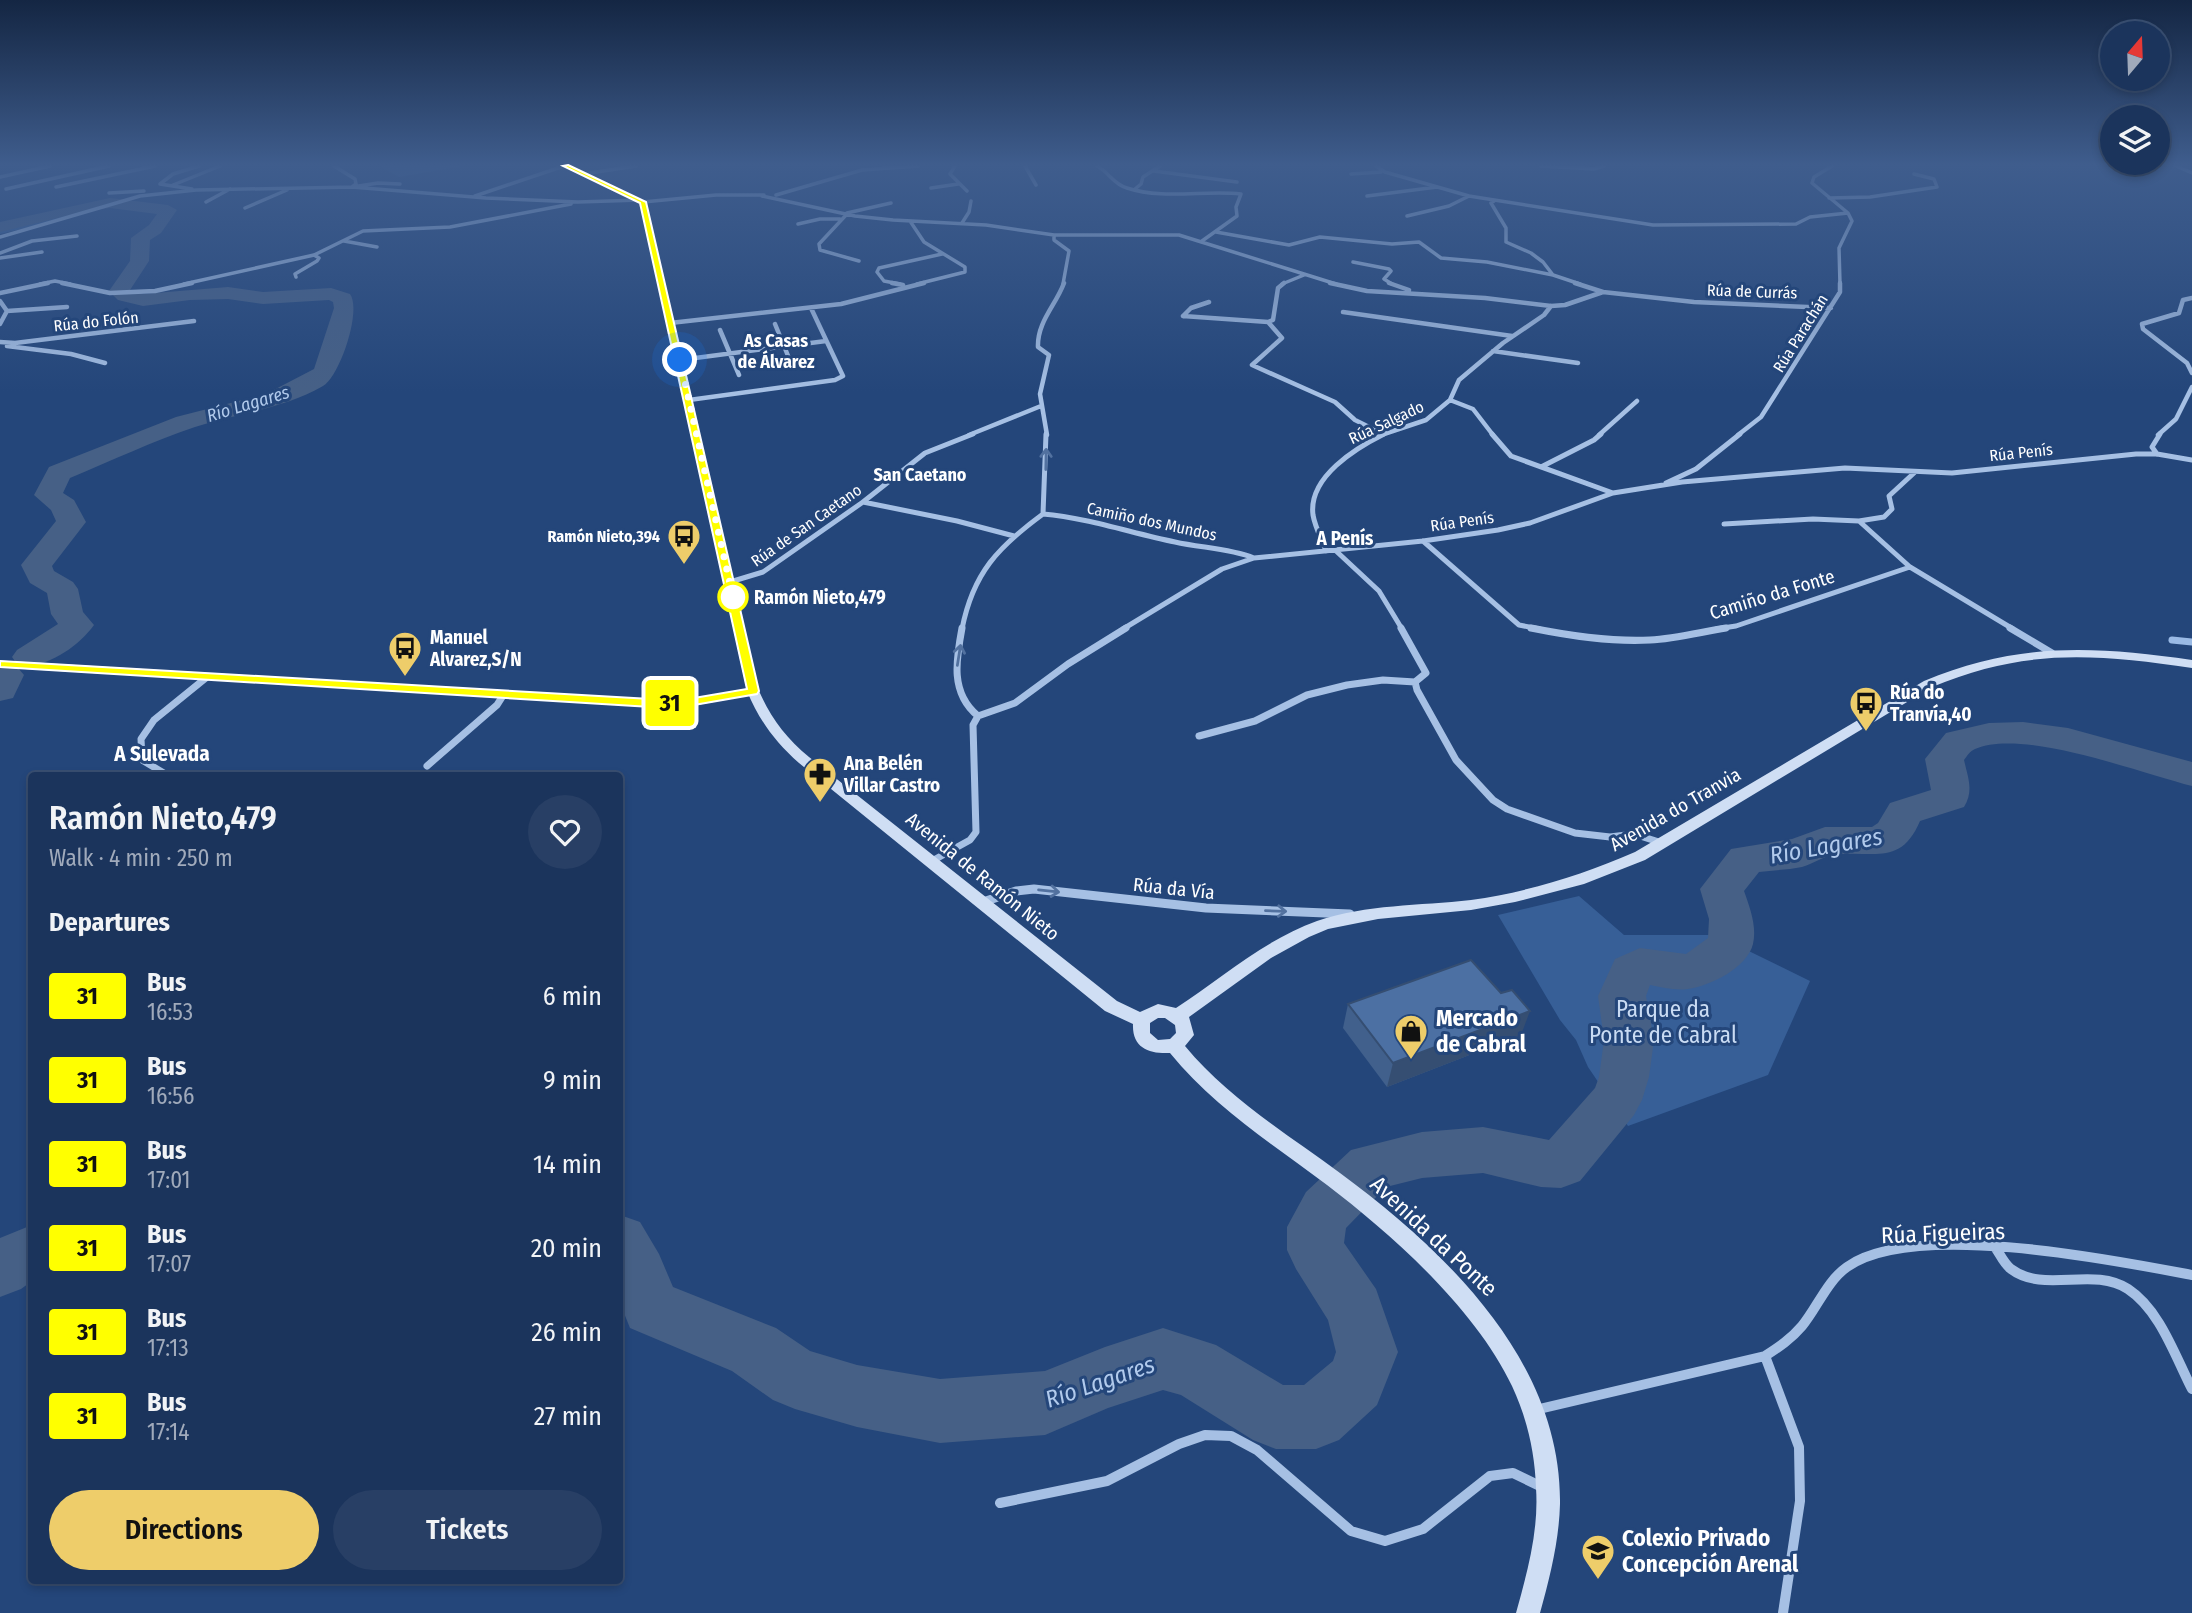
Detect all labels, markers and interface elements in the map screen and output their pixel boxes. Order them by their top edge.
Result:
north arrow [2100,21,2170,91]
map controls [2100,21,2170,175]
button: layers [2100,105,2170,175]
street label: Rúa de Currás [1706,280,1798,303]
street label: Rúa Parachán [1769,291,1832,376]
street label: Rúa do Folón [53,308,139,335]
district label: As Casas de Álvarez [738,330,815,373]
your location [662,342,697,377]
water label: Río Lagares [204,381,292,427]
street label: Rúa Salgado [1346,397,1427,448]
street label: Rúa Penís [1988,440,2054,465]
one-way arrow [1040,448,1053,471]
district label: San Caetano [874,464,967,486]
street label: Rúa de San Caetano [747,480,865,571]
street label: Camiño dos Mundos [1085,498,1219,545]
street label: Rúa Penís [1429,508,1495,535]
bus stop icon: Ramón Nieto,394 [665,517,703,566]
place label: Ramón Nieto,394 [548,527,660,546]
district label: A Penís [1316,527,1374,550]
street label: Camiño da Fonte [1707,565,1837,624]
marker: Ramón Nieto,479 [718,582,748,612]
place label: Ramón Nieto,479 [754,586,886,609]
place label: Manuel Alvarez,S/N [429,626,522,671]
bus stop icon: Manuel Alvarez,S/N [386,629,424,678]
one-way arrow [953,644,966,667]
line badge: 31 [638,680,702,726]
place label: Rúa do Tranvía,40 [1890,681,1972,726]
bus stop icon: Rúa do Tranvía,40 [1847,684,1885,733]
text: 31 [659,689,681,717]
district label: A Sulevada [113,741,210,767]
place label: Ana Belén Villar Castro [843,752,940,797]
pharmacy icon: Ana Belén Villar Castro [801,755,839,804]
street label: Avenida do Tranvia [1606,763,1745,856]
button: heart [528,795,602,869]
text: Ramón Nieto,479 [49,798,277,838]
street label: Avenida de Ramón Nieto [901,807,1064,945]
water label: Río Lagares [1768,822,1884,870]
text: Walk · 4 min · 250 m [49,844,233,872]
street label: Rúa da Vía [1132,873,1216,904]
one-way arrow [1037,884,1060,897]
one-way arrow [1264,904,1287,917]
text: Departures [49,907,170,938]
text: Bus [147,967,186,998]
text: 6 min [543,981,602,1012]
text: 31 [77,982,98,1010]
park label: Parque da Ponte de Cabral [1589,995,1737,1049]
text: 16:53 [147,998,193,1026]
place label: Mercado de Cabral [1436,1004,1527,1058]
shop icon: Mercado de Cabral [1392,1012,1430,1061]
text: Bus [147,1051,186,1082]
text: 9 min [543,1065,602,1096]
text: 31 [77,1066,98,1094]
text: 16:56 [147,1082,194,1110]
text: Bus [147,1135,186,1166]
text: 14 min [533,1149,602,1180]
text: 31 [77,1150,98,1178]
text: 17:01 [147,1166,191,1194]
street label: Avenida da Ponte [1365,1170,1503,1302]
street label: Rúa Figueiras [1880,1217,2006,1249]
text: Bus [147,1219,186,1250]
text: 20 min [531,1233,602,1264]
text: 31 [77,1234,98,1262]
text: 17:07 [147,1250,191,1278]
text: Bus [147,1303,186,1334]
text: 26 min [531,1317,602,1348]
text: 31 [77,1318,98,1346]
text: 17:13 [147,1334,189,1362]
water label: Río Lagares [1042,1350,1158,1414]
text: Bus [147,1387,186,1418]
text: 27 min [534,1401,602,1432]
text: 31 [77,1402,98,1430]
text: 17:14 [147,1418,189,1446]
button: Directions [49,1490,319,1570]
button: Tickets [333,1490,602,1570]
place label: Colexio Privado Concepción Arenal [1622,1524,1799,1578]
school or university icon: Colexio Privado Concepción Arenal [1579,1532,1617,1581]

